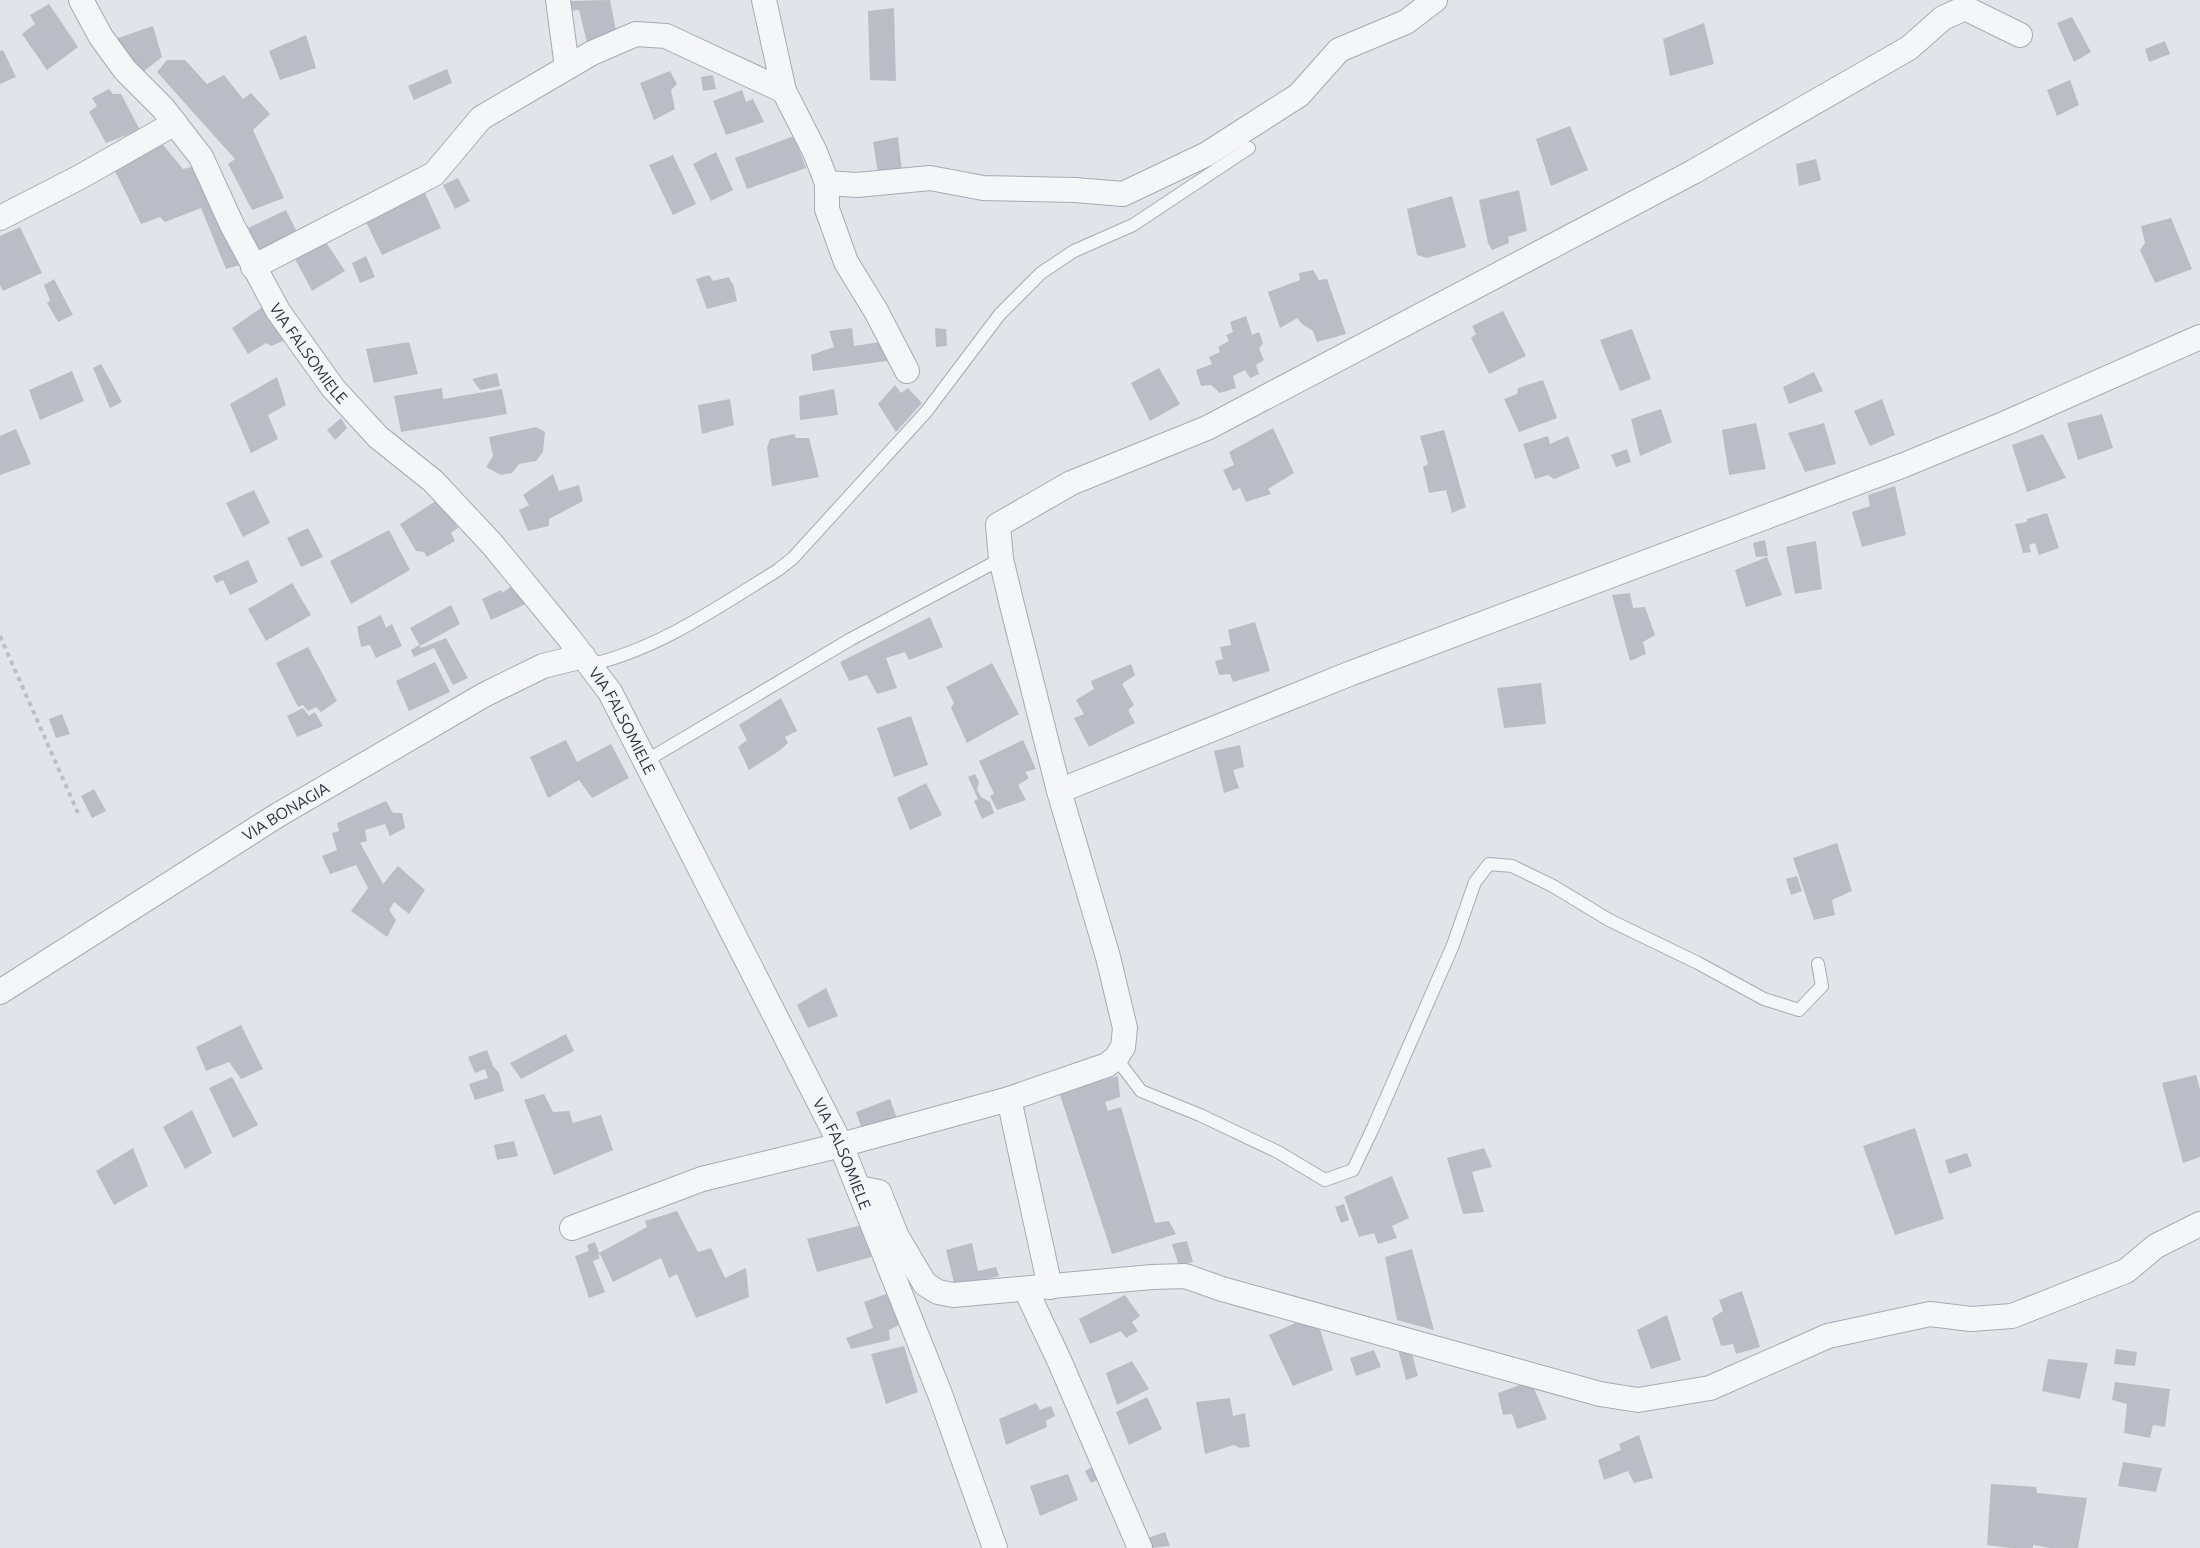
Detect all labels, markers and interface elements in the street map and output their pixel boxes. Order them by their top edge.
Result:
street label: VIA FALSOMIELE [266,300,351,407]
street label: VIA FALSOMIELE [585,663,659,777]
street label: VIA BONAGIA [239,778,333,844]
street label: VIA FALSOMIELE [810,1095,875,1212]

